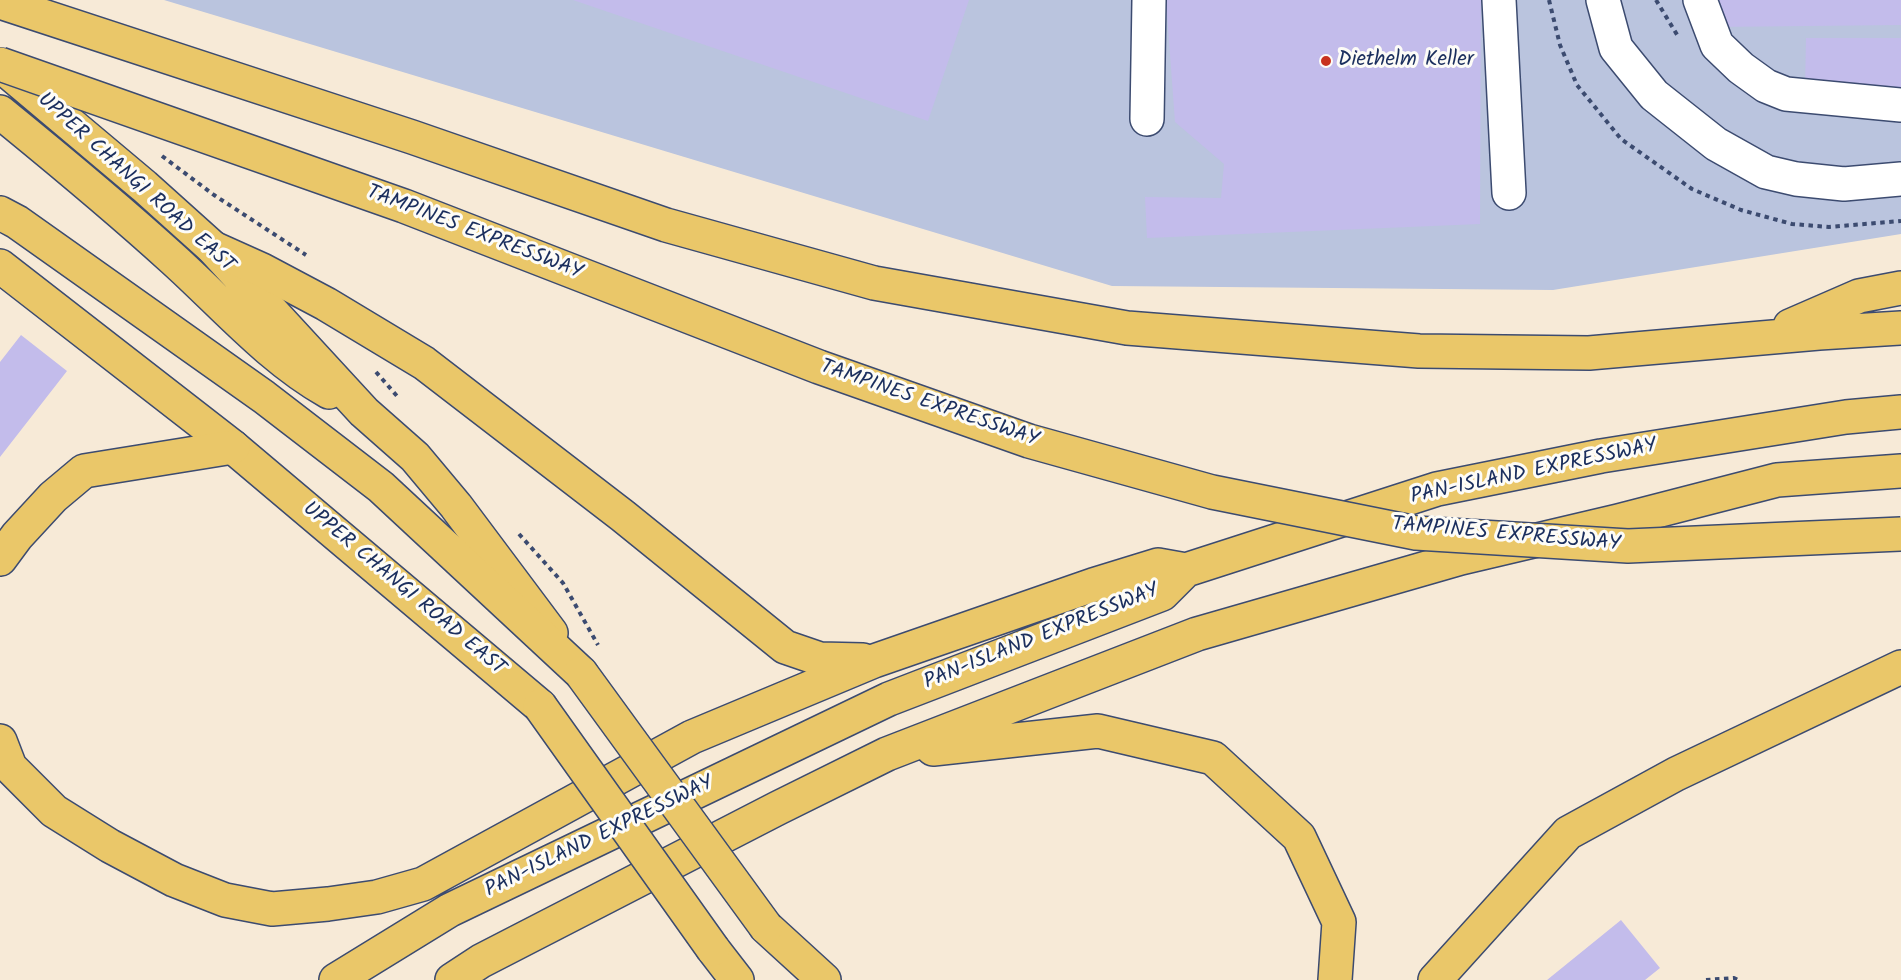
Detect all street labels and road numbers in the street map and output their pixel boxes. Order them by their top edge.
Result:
street label: UPPER CHANGI ROAD EAST [31,89,239,279]
street label: TAMPINES EXPRESSWAY [362,181,586,287]
street label: TAMPINES EXPRESSWAY [816,356,1042,454]
street label: PAN-ISLAND EXPRESSWAY [1409,435,1659,511]
street label: UPPER CHANGI ROAD EAST [296,498,510,682]
street label: TAMPINES EXPRESSWAY [1391,513,1621,559]
street label: PAN-ISLAND EXPRESSWAY [921,579,1163,697]
street label: PAN-ISLAND EXPRESSWAY [482,772,718,904]

